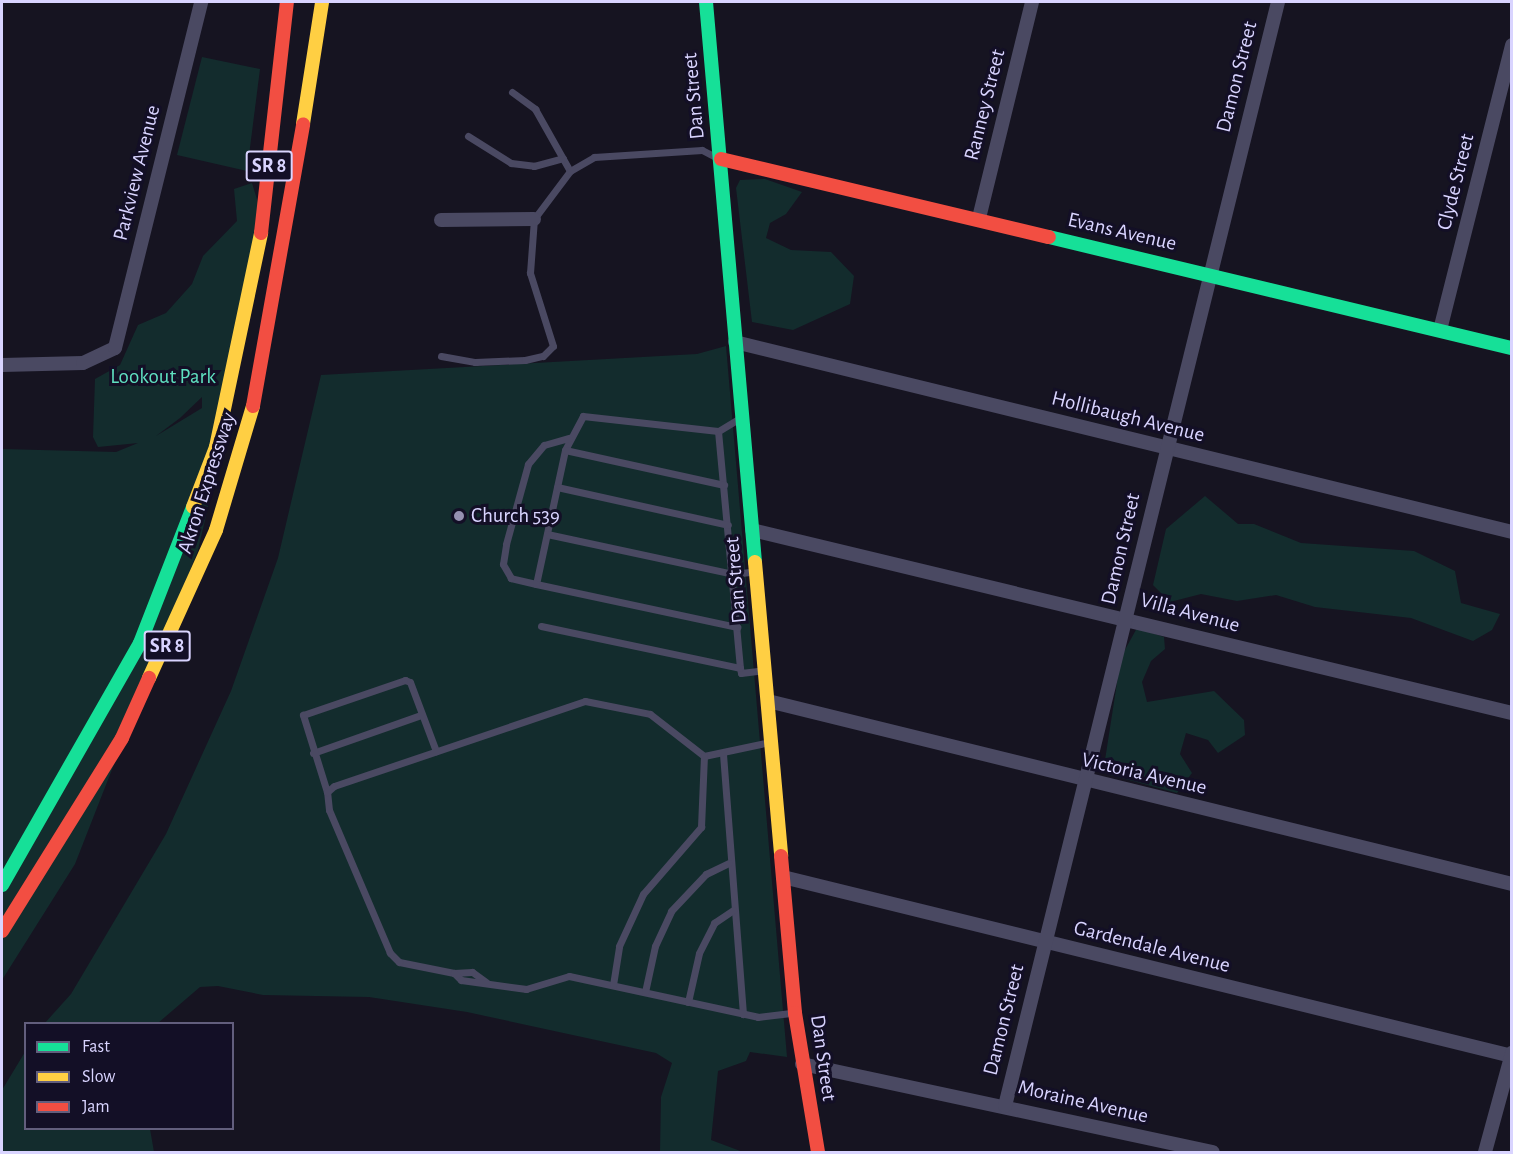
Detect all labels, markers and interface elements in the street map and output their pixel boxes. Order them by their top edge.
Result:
street label: Damon Street [1211,19,1263,135]
street label: Ranney Street [959,47,1011,163]
street label: Dan Street [678,52,710,140]
street label: Parkview Avenue [108,103,166,243]
street label: Clyde Street [1432,131,1480,233]
road number: SR 8 [245,149,293,183]
street label: Evans Avenue [1065,207,1179,257]
park label: Lookout Park [110,364,216,390]
street label: Hollibaugh Avenue [1049,386,1207,448]
street label: Akron Expressway [172,409,242,557]
street label: Damon Street [1096,491,1146,607]
place label: Church 539 [471,503,560,529]
marker: Church 539 [452,509,466,523]
street label: Dan Street [720,536,752,624]
street label: Villa Avenue [1138,588,1242,638]
road number: SR 8 [143,629,191,663]
street label: Victoria Avenue [1079,747,1209,801]
street label: Gardendale Avenue [1071,915,1233,979]
street label: Damon Street [978,962,1030,1078]
street label: Dan Street [804,1013,842,1103]
legend [24,1022,234,1130]
text: Fast [82,1038,110,1056]
text: Slow [82,1068,115,1086]
street label: Moraine Avenue [1015,1075,1151,1129]
text: Jam [82,1098,110,1116]

